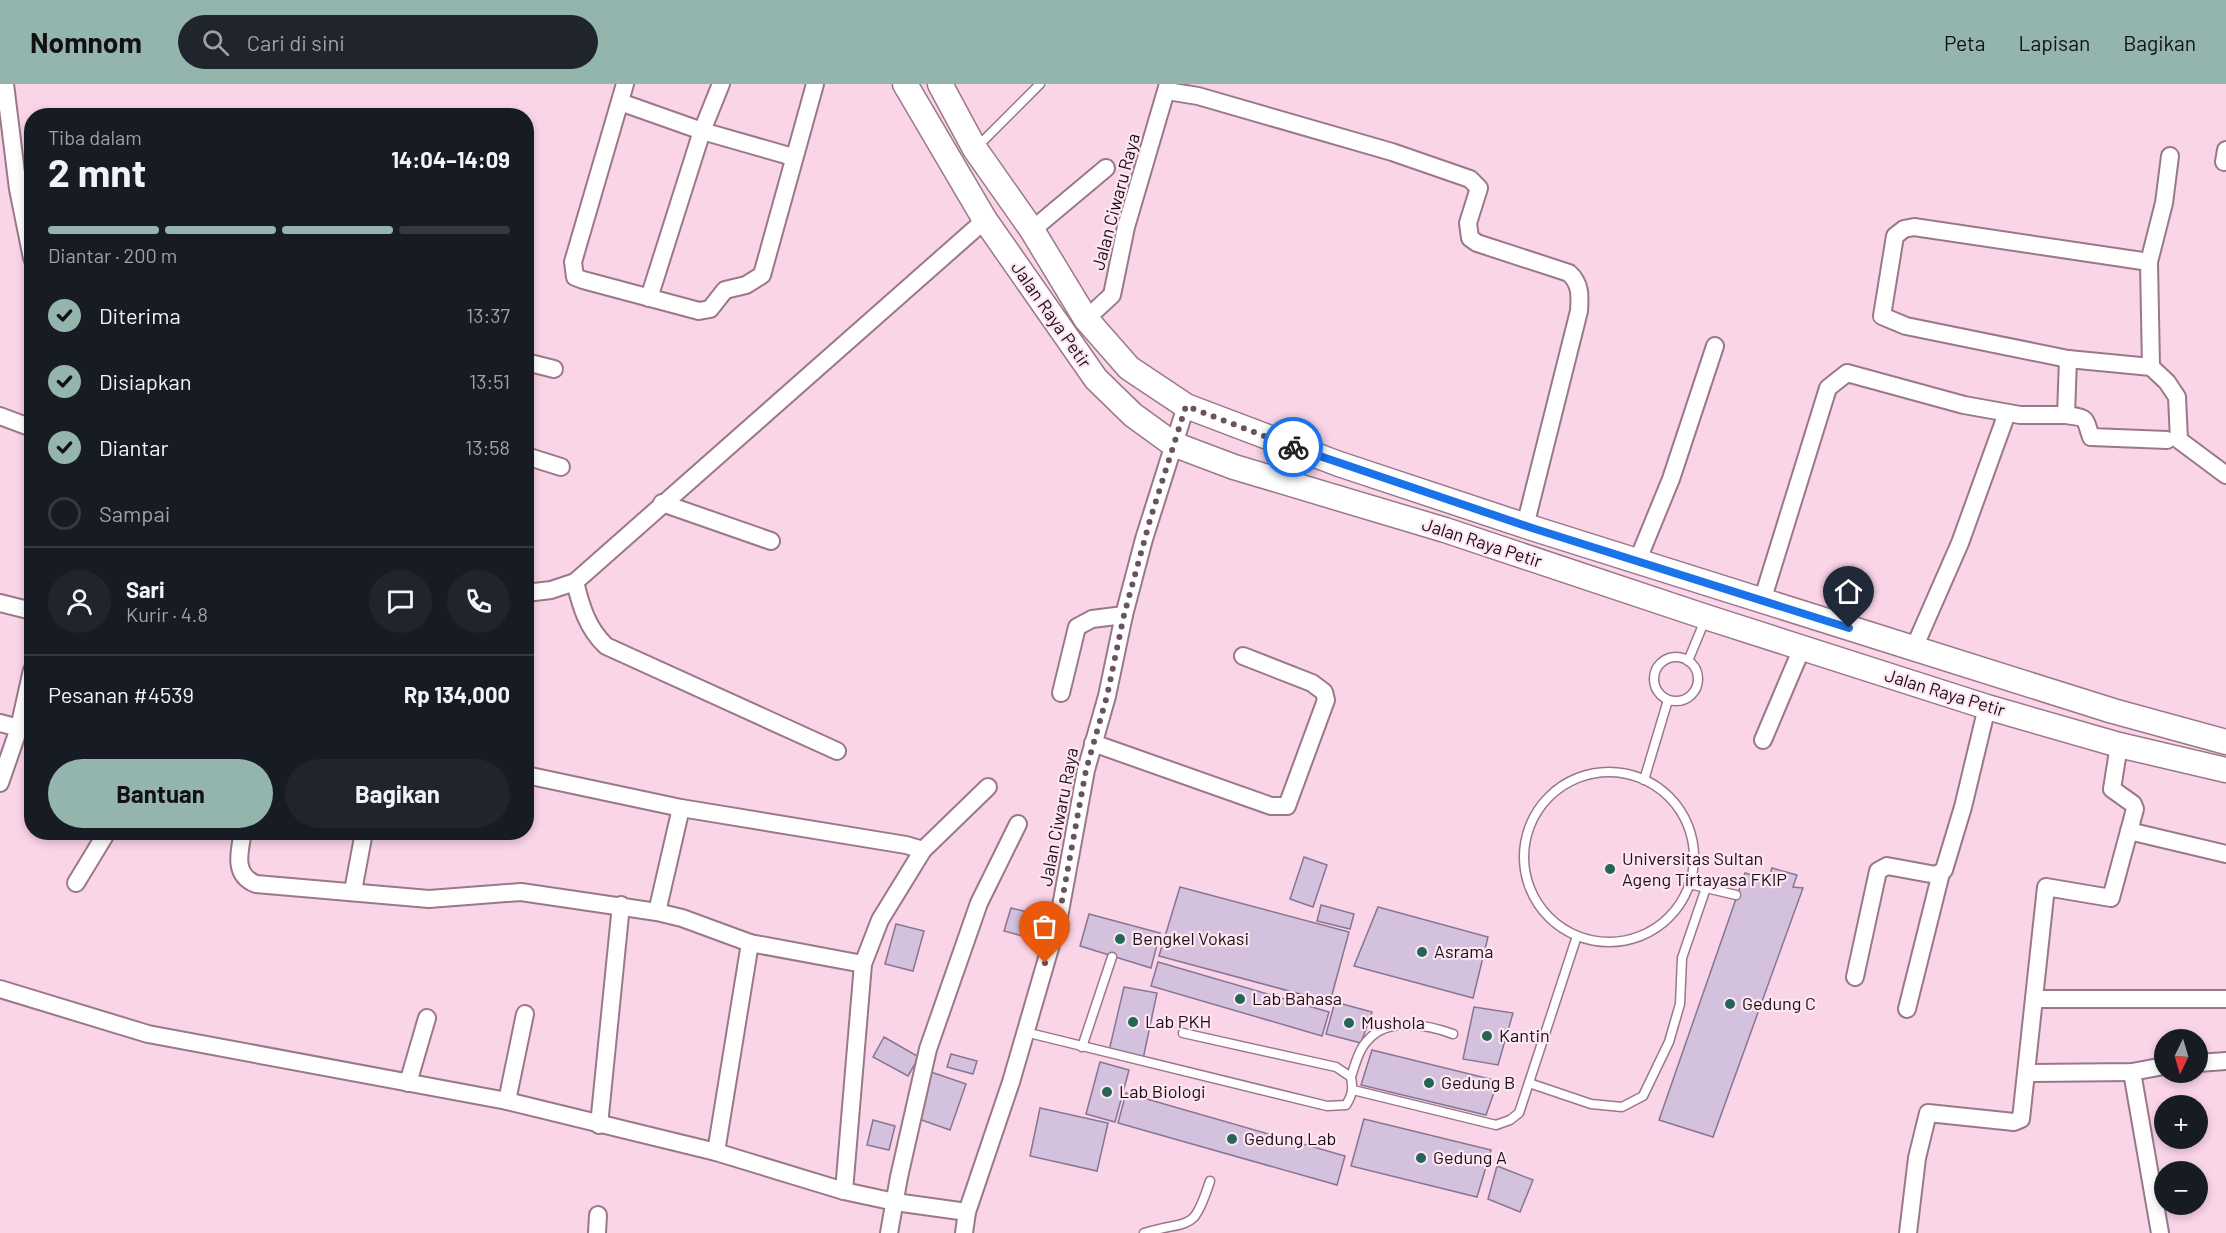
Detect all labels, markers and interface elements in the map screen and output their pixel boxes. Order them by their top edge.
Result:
search box [178,15,598,69]
text: Nomnom [30,25,142,59]
icon: search [199,26,232,59]
text: Cari di sini [247,29,345,55]
text: Peta [1944,30,1985,55]
text: Lapisan [2018,30,2090,55]
text: Bagikan [2123,30,2196,55]
text: Tiba dalam [48,125,142,149]
street label: Jalan Ciwaru Raya [1086,131,1144,273]
text: 14:04–14:09 [391,146,510,172]
text: 2 mnt [48,148,146,195]
text: Diantar · 200 m [48,243,177,267]
street label: Jalan Raya Petir [1007,257,1097,372]
icon: check [48,299,81,332]
text: Diterima [99,302,181,328]
text: 13:37 [466,303,510,327]
icon: check [48,365,81,398]
text: Disiapkan [99,368,192,394]
text: 13:51 [469,369,510,393]
courier [1263,417,1323,477]
icon: check [48,431,81,464]
icon: bike [1277,431,1310,464]
text: Diantar [99,434,169,460]
text: 13:58 [465,435,510,459]
text: Sampai [99,500,170,526]
street label: Jalan Raya Petir [1420,512,1545,572]
pin [1823,566,1874,628]
button: person [48,570,111,633]
button: chat [369,570,432,633]
button: phone [447,570,510,633]
icon: home [1832,575,1865,608]
text: Sari [126,576,165,602]
text: Kurir · 4.8 [126,602,208,626]
street label: Jalan Raya Petir [1882,663,2009,721]
text: Pesanan #4539 [48,681,194,707]
text: Rp 134,000 [404,681,510,707]
street label: Jalan Ciwaru Raya [1034,746,1082,888]
button: Bantuan [48,759,273,828]
button: Bagikan [285,759,510,828]
place label: Universitas Sultan Ageng Tirtayasa FKIP [1622,847,1787,890]
marker: Universitas Sultan Ageng Tirtayasa FKIP [1603,862,1617,876]
pin [1019,901,1070,963]
icon: bag [1028,910,1061,943]
place label: Bengkel Vokasi [1132,927,1249,949]
marker: Bengkel Vokasi [1113,932,1127,946]
place label: Asrama [1434,940,1493,962]
marker: Asrama [1415,945,1429,959]
place label: Lab Bahasa [1252,987,1342,1009]
marker: Lab Bahasa [1233,992,1247,1006]
place label: Gedung C [1742,992,1816,1014]
marker: Gedung C [1723,997,1737,1011]
place label: Lab PKH [1145,1010,1211,1032]
place label: Mushola [1361,1011,1425,1033]
marker: Lab PKH [1126,1015,1140,1029]
marker: Mushola [1342,1016,1356,1030]
place label: Kantin [1499,1024,1550,1046]
marker: Kantin [1480,1029,1494,1043]
north arrow [2154,1029,2208,1083]
map controls [2154,1029,2208,1215]
place label: Gedung B [1441,1071,1515,1093]
marker: Gedung B [1422,1076,1436,1090]
place label: Lab Biologi [1119,1080,1206,1102]
marker: Lab Biologi [1100,1085,1114,1099]
button: + [2154,1095,2208,1149]
place label: Gedung Lab [1244,1127,1336,1149]
marker: Gedung Lab [1225,1132,1239,1146]
place label: Gedung A [1433,1146,1507,1168]
marker: Gedung A [1414,1151,1428,1165]
button: − [2154,1161,2208,1215]

